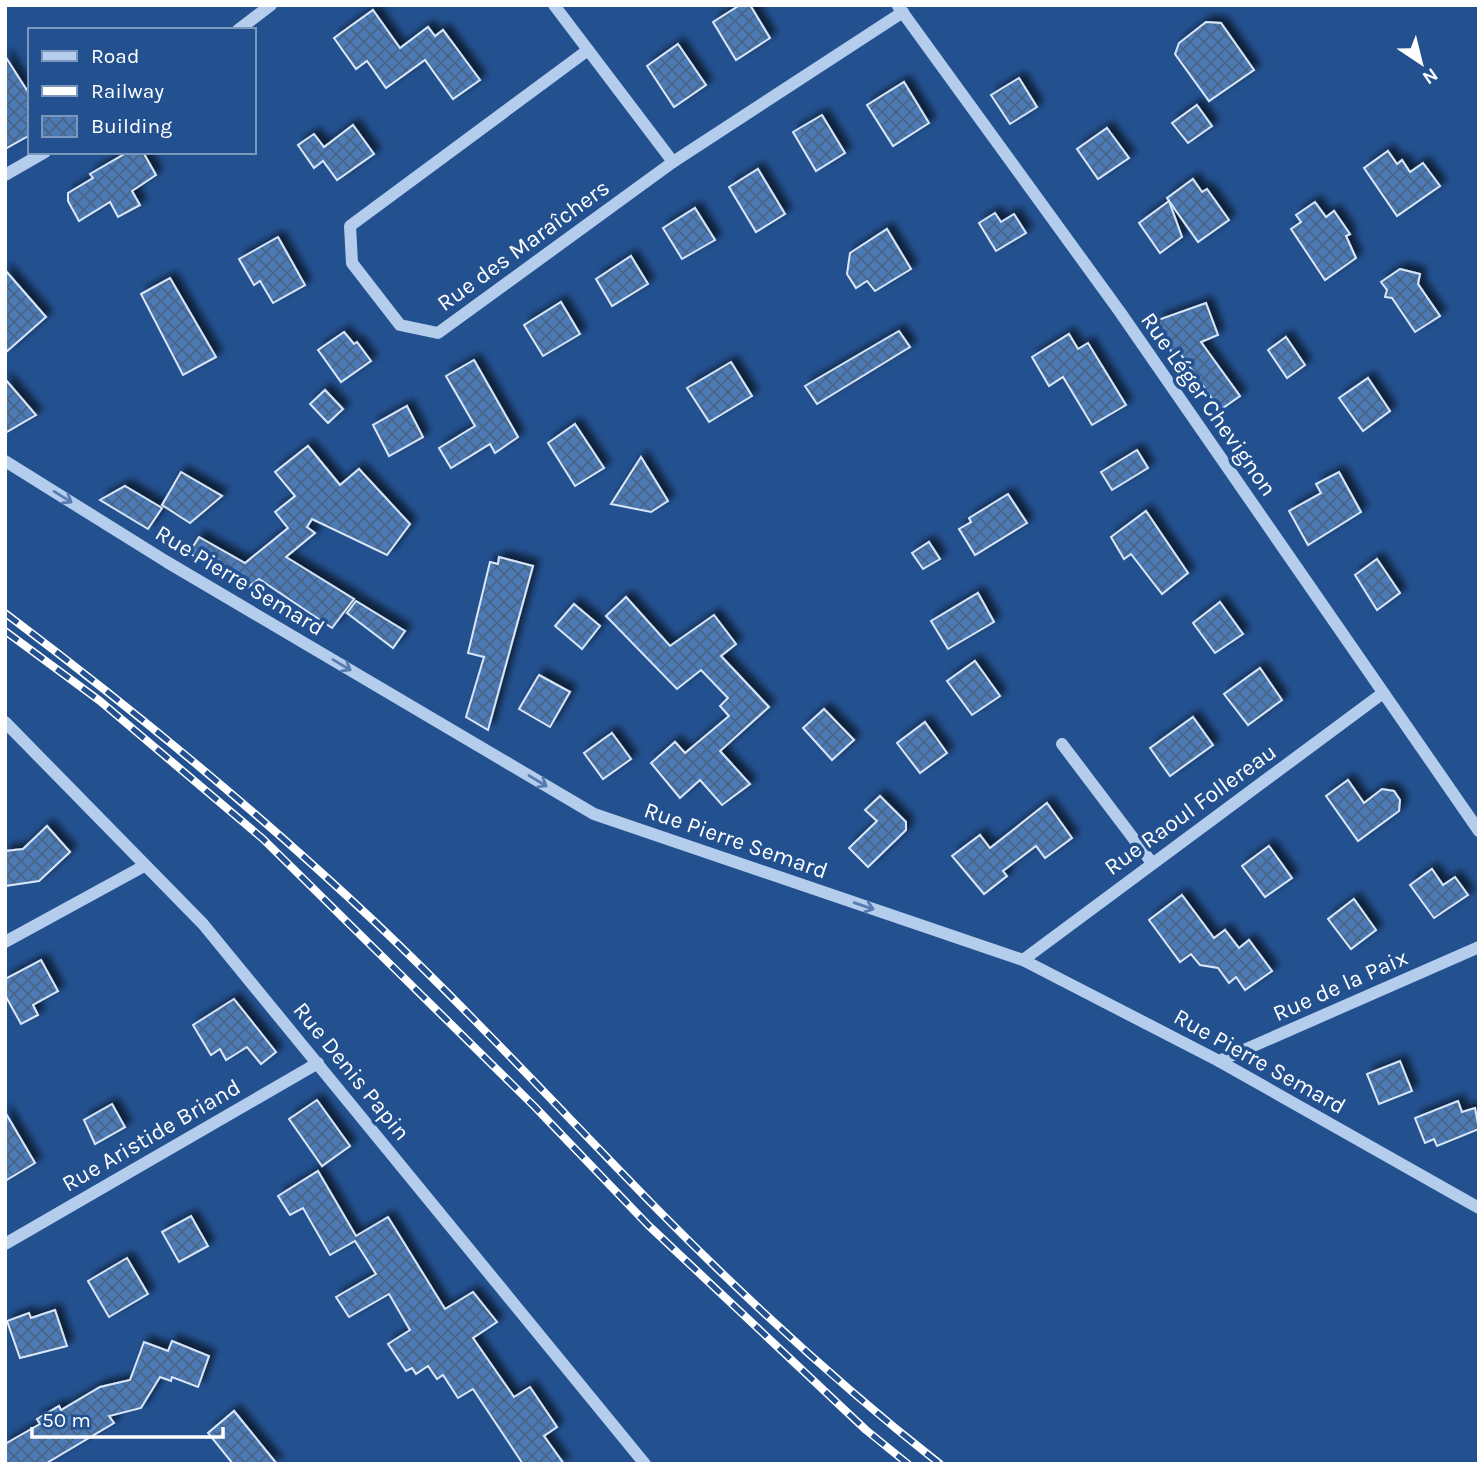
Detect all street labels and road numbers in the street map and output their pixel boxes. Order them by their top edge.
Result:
street label: Rue des Maraîchers [432,174,615,317]
street label: Rue Léger Chevignon [1135,307,1282,501]
street label: Rue Pierre Semard [150,519,329,642]
street label: Rue Raoul Follereau [1099,738,1281,881]
street label: Rue Pierre Semard [640,796,831,885]
street label: Rue de la Paix [1269,944,1412,1027]
street label: Rue Denis Papin [288,997,416,1146]
street label: Rue Pierre Semard [1169,1003,1350,1120]
street label: Rue Aristide Briand [57,1073,245,1198]

